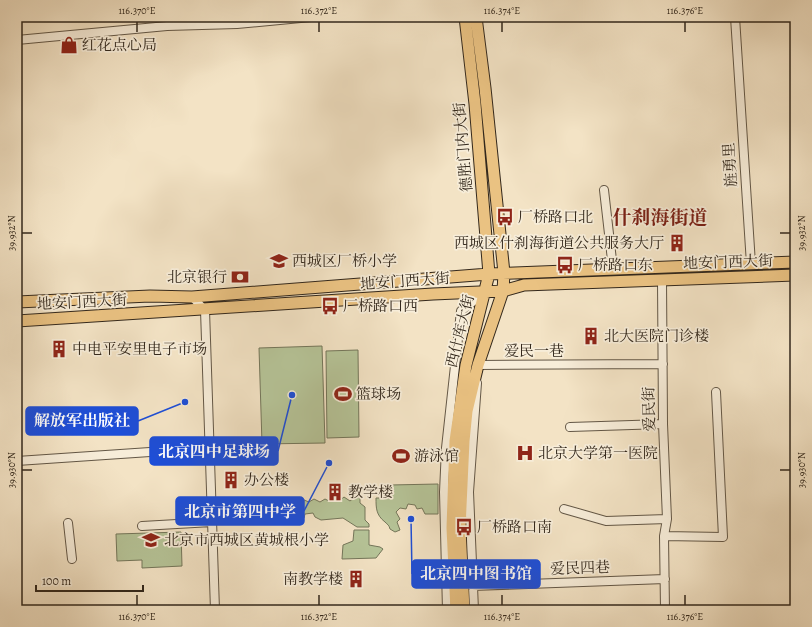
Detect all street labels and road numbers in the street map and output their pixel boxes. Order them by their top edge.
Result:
street label: 德胜门内大街 [449,101,477,193]
street label: 旌勇里 [718,142,742,188]
street label: 地安门西大街 [683,250,773,274]
street label: 地安门西大街 [359,268,451,294]
street label: 地安门西大街 [37,290,127,314]
street label: 西什库大街 [441,292,479,370]
street label: 爱民一巷 [504,341,564,361]
street label: 爱民街 [639,386,659,432]
street label: 爱民四巷 [550,557,610,579]

